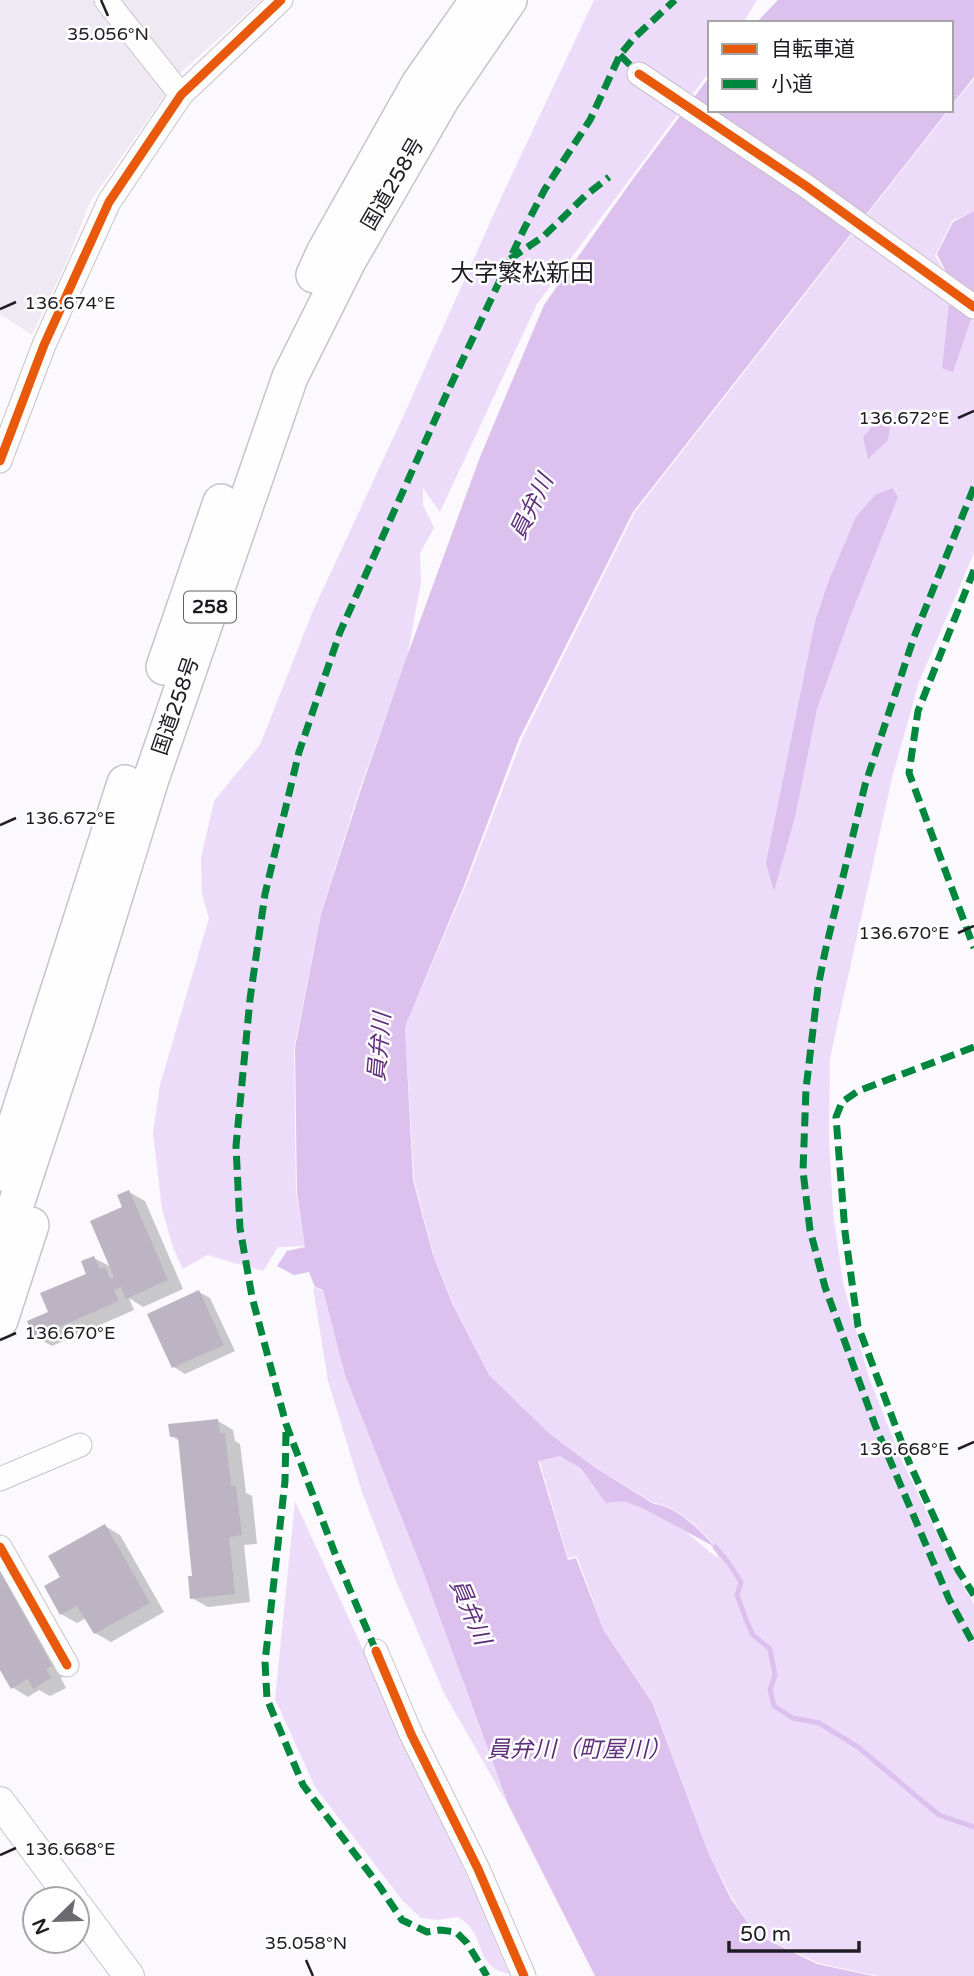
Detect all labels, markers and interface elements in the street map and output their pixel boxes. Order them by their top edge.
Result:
legend [708,21,953,112]
text: 35.056°N [67,23,149,45]
text: 自転車道 [771,37,855,62]
text: 小道 [771,72,813,97]
street label: 国道258号 [357,133,429,235]
district label: 大字繁松新田 [450,259,594,288]
text: 136.674°E [25,292,115,314]
text: 136.672°E [859,407,949,429]
water label: 員弁川 [504,467,561,544]
road number: 258 [184,592,236,622]
street label: 国道258号 [147,653,205,759]
text: 136.672°E [25,807,115,829]
text: 136.670°E [859,922,949,944]
water label: 員弁川 [363,1008,397,1083]
text: 136.670°E [25,1322,115,1344]
text: 136.668°E [859,1438,949,1460]
water label: 員弁川 [444,1575,498,1652]
water label: 員弁川（町屋川） [487,1736,671,1764]
text: 136.668°E [25,1838,115,1860]
north arrow [21,1885,91,1955]
scale bar [729,1910,858,1954]
text: N [28,1915,54,1938]
text: 50 m [740,1922,791,1947]
text: 35.058°N [265,1932,347,1954]

